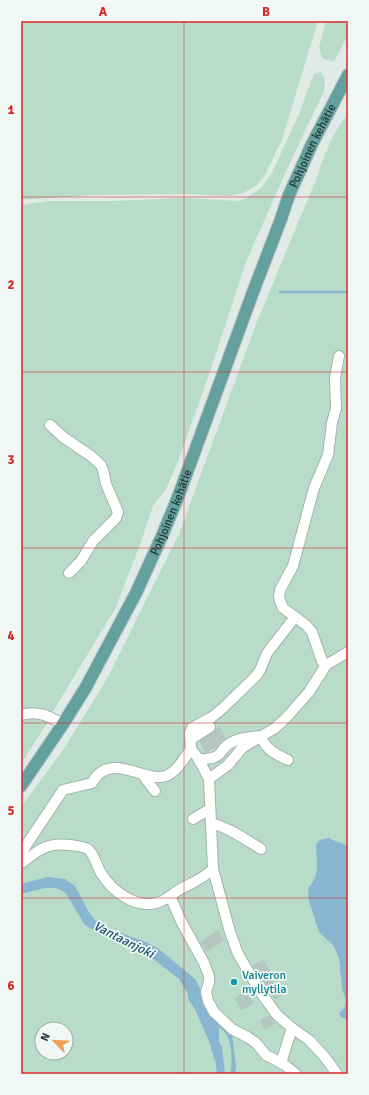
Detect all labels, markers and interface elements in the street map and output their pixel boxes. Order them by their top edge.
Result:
text: A [99,4,108,20]
text: B [262,4,270,20]
street label: Pohjoinen kehätie [286,101,340,190]
text: 1 [7,102,15,118]
text: 2 [7,277,15,293]
text: 3 [7,452,15,468]
street label: Pohjoinen kehätie [147,467,196,558]
text: 4 [7,628,15,644]
text: 5 [7,803,15,819]
water label: Vantaanjoki [91,918,158,963]
place label: Vaiveron myllytila [242,968,287,997]
marker: Vaiveron myllytila [229,977,239,987]
text: 6 [7,978,15,994]
north arrow [34,1021,74,1061]
text: N [38,1031,53,1043]

